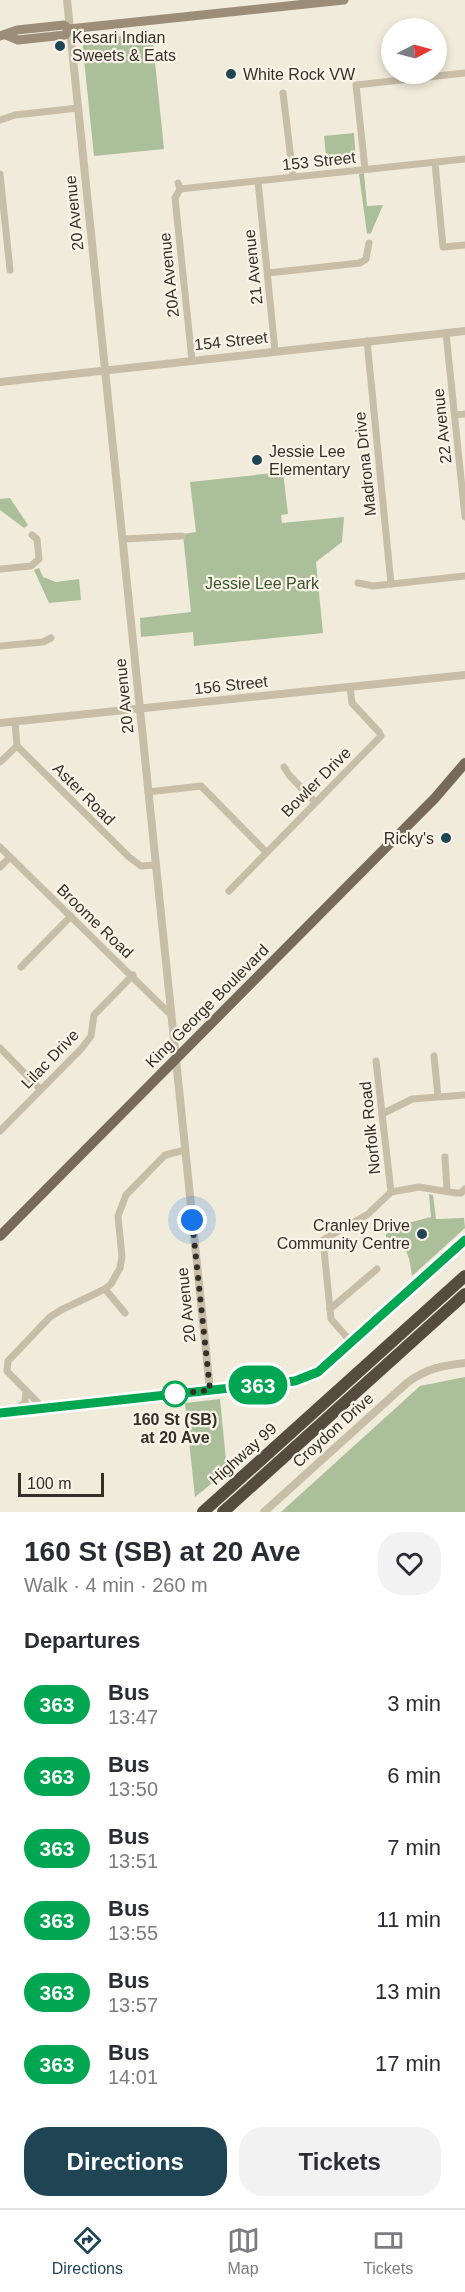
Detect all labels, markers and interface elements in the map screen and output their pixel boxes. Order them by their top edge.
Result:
north arrow [381,18,447,84]
map controls [381,18,447,84]
place label: Kesari Indian Sweets & Eats [72,29,176,64]
marker: Kesari Indian Sweets & Eats [53,39,67,53]
place label: White Rock VW [243,66,356,83]
marker: White Rock VW [224,67,238,81]
street label: 153 Street [281,149,357,173]
street label: 20 Avenue [62,175,86,251]
street label: 21 Avenue [241,229,265,305]
street label: 20A Avenue [156,232,182,318]
street label: 154 Street [193,329,269,353]
street label: 22 Avenue [430,388,454,464]
street label: Madrona Drive [351,411,379,517]
place label: Jessie Lee Elementary [269,443,350,478]
marker: Jessie Lee Elementary [250,453,264,467]
park label: Jessie Lee Park [205,575,320,592]
street label: 20 Avenue [112,658,136,734]
street label: 156 Street [193,673,269,697]
street label: Bowler Drive [278,744,354,820]
street label: Aster Road [50,760,118,828]
place label: Ricky's [384,830,434,847]
marker: Ricky's [439,831,453,845]
street label: Broome Road [54,881,136,961]
street label: King George Boulevard [142,941,272,1071]
street label: Lilac Drive [18,1026,82,1092]
street label: Norfolk Road [357,1081,383,1175]
your location [177,1205,207,1235]
place label: Cranley Drive Community Centre [277,1217,410,1252]
marker: Cranley Drive Community Centre [415,1227,429,1241]
street label: 20 Avenue [174,1267,198,1343]
line badge: 363 [224,1366,292,1404]
text: 363 [240,1374,276,1397]
marker: 160 St (SB) at 20 Ave [162,1381,188,1407]
street label: Croydon Drive [289,1389,377,1471]
place label: 160 St (SB) at 20 Ave [133,1411,217,1446]
street label: Highway 99 [206,1420,280,1488]
scale bar [18,1470,104,1498]
text: 100 m [27,1475,71,1492]
button: heart [378,1532,441,1595]
text: 160 St (SB) at 20 Ave [24,1536,301,1567]
text: Walk · 4 min · 260 m [24,1574,208,1596]
text: Departures [24,1628,140,1653]
text: Bus [108,1680,150,1705]
text: 3 min [387,1691,441,1716]
text: 363 [39,1693,75,1716]
text: 13:47 [108,1706,158,1728]
text: Bus [108,1752,150,1777]
text: 6 min [387,1763,441,1788]
text: 363 [39,1765,75,1788]
text: 13:50 [108,1778,158,1800]
text: Bus [108,1824,150,1849]
text: 7 min [387,1835,441,1860]
text: 363 [39,1837,75,1860]
text: 13:51 [108,1850,158,1872]
text: Bus [108,1896,150,1921]
text: 11 min [377,1907,441,1932]
text: 363 [39,1909,75,1932]
text: 13:55 [108,1922,158,1944]
text: Bus [108,1968,150,1993]
text: 13 min [375,1979,441,2004]
text: 363 [39,1981,75,2004]
text: 13:57 [108,1994,158,2016]
text: Bus [108,2040,150,2065]
text: 17 min [375,2051,441,2076]
text: 363 [39,2053,75,2076]
text: 14:01 [108,2066,158,2088]
button: Directions [24,2127,227,2196]
button: Tickets [239,2127,441,2196]
tab: Directions [52,2224,123,2278]
tab: Map [227,2224,260,2278]
tab: Tickets [363,2224,413,2278]

